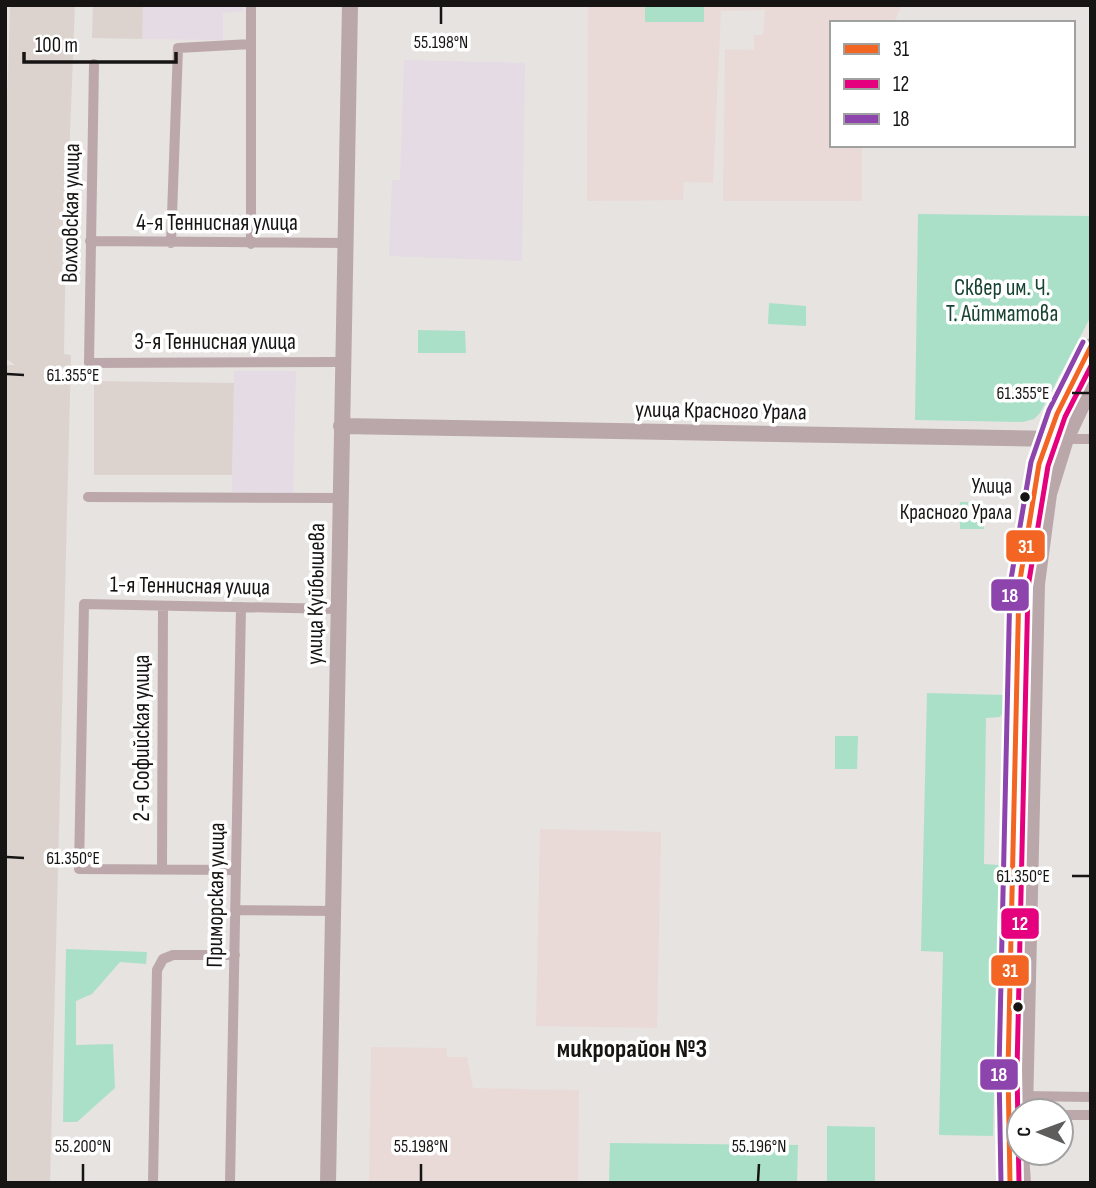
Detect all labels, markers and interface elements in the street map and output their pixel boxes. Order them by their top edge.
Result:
scale bar [24,21,177,65]
legend [830,21,1075,147]
text: 55.198°N [414,32,468,53]
text: 100 m [35,33,78,58]
text: 31 [893,37,910,62]
text: 12 [893,72,909,97]
text: 18 [893,107,910,132]
street label: Волховская улица [56,143,86,283]
street label: 4-я Теннисная улица [136,209,298,237]
park label: Сквер им. Ч. Т. Айтматова [946,274,1058,328]
street label: 3-я Теннисная улица [134,328,296,356]
text: 61.355°E [47,365,99,386]
text: 61.355°E [997,383,1049,404]
street label: улица Красного Урала [635,396,807,426]
place label: Улица Красного Урала [900,474,1012,525]
marker: Улица Красного Урала [1018,490,1032,504]
street label: улица Куйбышева [301,523,331,665]
line badge: 31 [1005,529,1046,563]
text: 31 [1018,536,1035,559]
street label: 1-я Теннисная улица [110,571,270,601]
line badge: 18 [990,578,1030,612]
text: 18 [1002,585,1018,608]
street label: 2-я Софийская улица [128,655,156,821]
street label: Приморская улица [201,822,231,968]
text: 61.350°E [46,848,100,869]
text: 61.350°E [996,866,1050,887]
line badge: 12 [1000,907,1040,940]
text: 12 [1012,913,1028,936]
line badge: 31 [990,954,1030,987]
text: 31 [1002,960,1019,983]
unlabelled marker [1011,1000,1025,1014]
district label: микрорайон №3 [557,1034,707,1065]
line badge: 18 [979,1058,1019,1091]
text: 18 [991,1064,1007,1087]
north arrow [1005,1097,1075,1167]
text: С [1013,1126,1036,1137]
text: 55.200°N [55,1136,111,1157]
text: 55.198°N [394,1136,448,1157]
text: 55.196°N [732,1136,786,1157]

